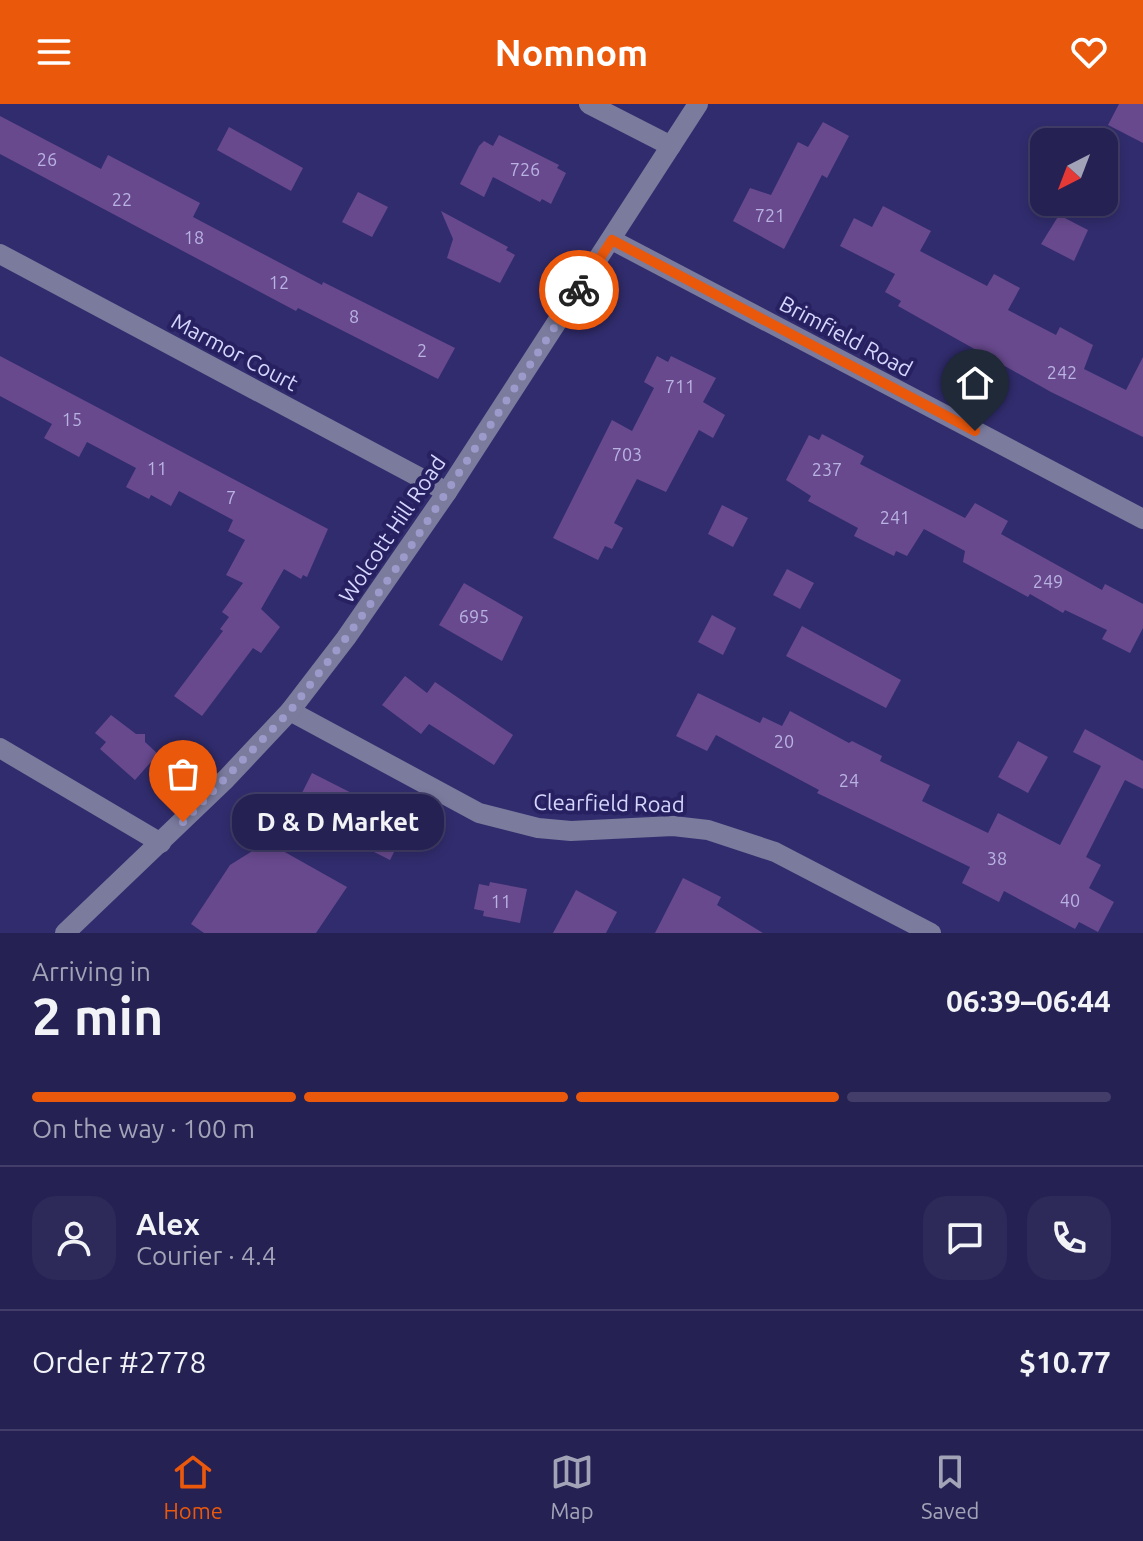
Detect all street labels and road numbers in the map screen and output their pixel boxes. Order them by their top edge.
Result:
street label: Brimfield Road [776,290,917,381]
street label: Marmor Court [168,308,303,396]
street label: Wolcott Hill Road [333,450,450,607]
street label: Clearfield Road [533,789,685,816]

